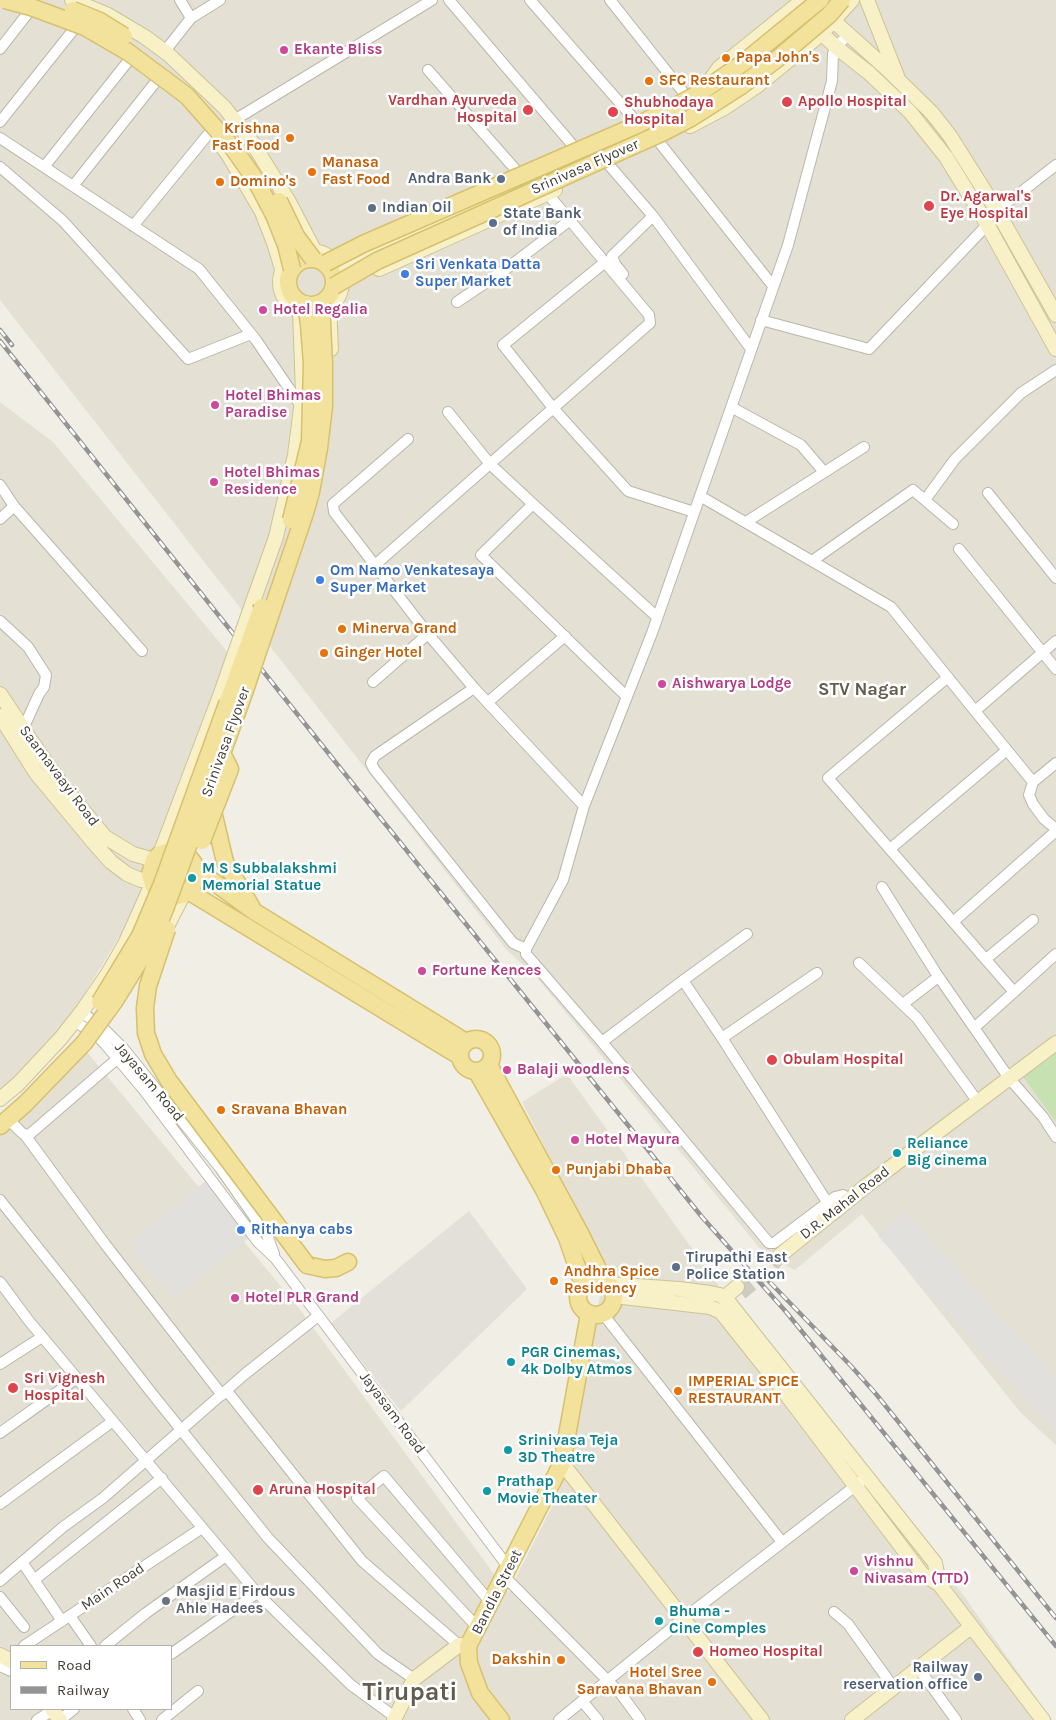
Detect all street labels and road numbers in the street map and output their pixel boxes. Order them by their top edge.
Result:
street label: Srinivasa Flyover [528,135,642,199]
street label: Srinivasa Flyover [198,684,254,800]
street label: Saamavaayi Road [15,722,103,830]
street label: Jayasam Road [111,1039,187,1125]
street label: D.R. Mahal Road [797,1162,893,1244]
street label: Jayasam Road [355,1369,429,1457]
street label: Bandla Street [468,1547,526,1637]
street label: Main Road [78,1559,148,1615]

